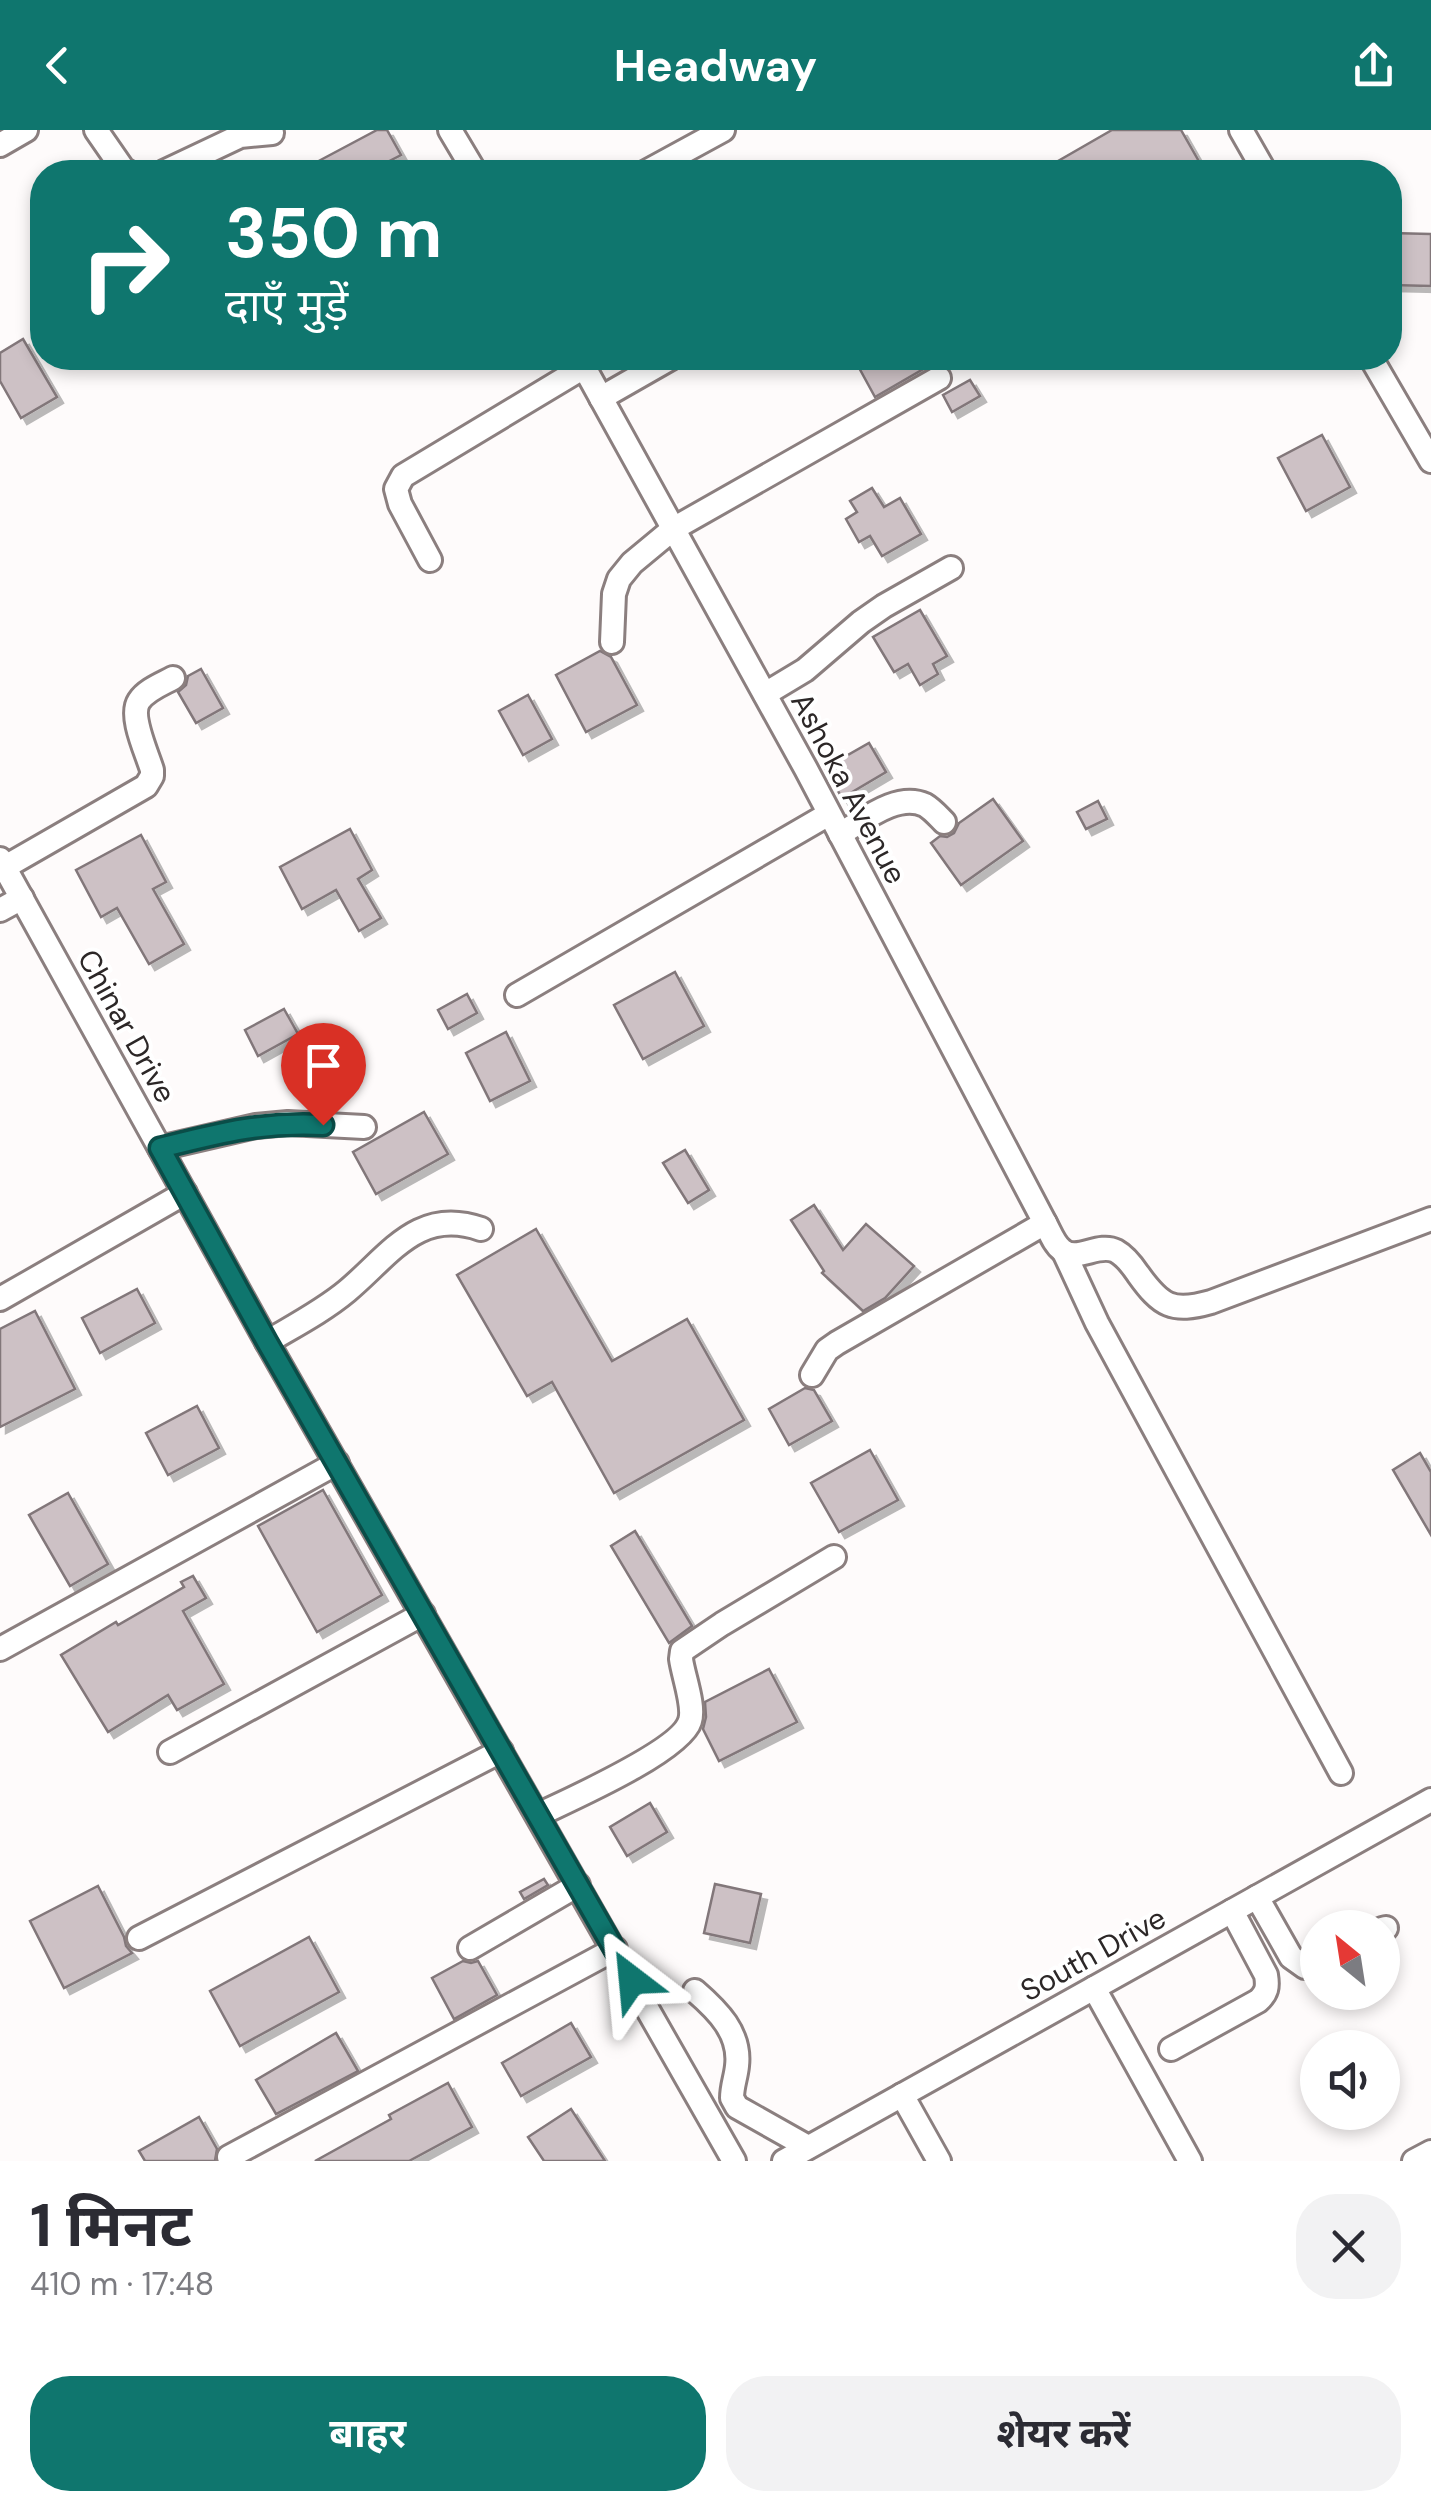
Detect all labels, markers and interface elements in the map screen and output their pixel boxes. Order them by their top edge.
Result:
text: Headway [614,36,817,95]
icon: back [30,38,85,93]
icon: share [1346,38,1401,93]
text: 350 m [225,188,442,279]
icon: right [60,200,190,330]
text: दाएँ मुड़ें [225,276,348,335]
street label: Ashoka Avenue [782,686,916,890]
street label: Chinar Drive [69,942,185,1110]
pin [281,1023,366,1126]
icon: arrive [296,1038,351,1093]
street label: South Drive [1013,1898,1173,2010]
north arrow [1300,1910,1400,2010]
map controls [1300,1910,1400,2130]
position arrow [580,1928,684,2032]
button: sound [1300,2030,1400,2130]
text: 1 मिनट [30,2186,192,2265]
button: close [1296,2194,1401,2299]
text: 410 m · 17:48 [30,2263,214,2305]
button: बाहर [30,2376,706,2491]
button: शेयर करें [726,2376,1401,2491]

